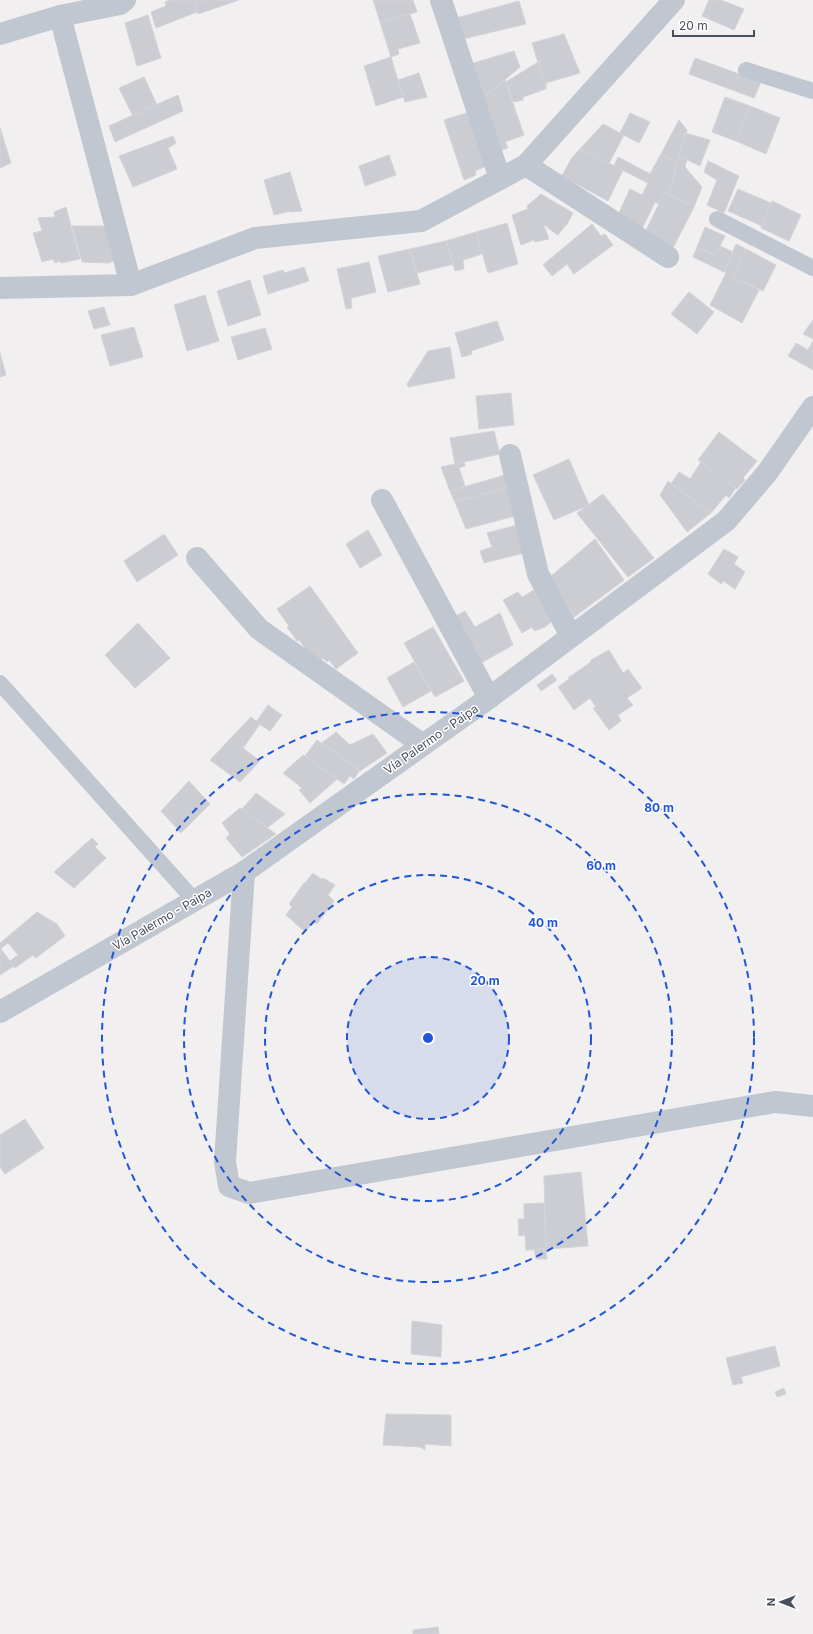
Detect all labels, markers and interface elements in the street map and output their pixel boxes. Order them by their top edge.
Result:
scale bar [673,12,754,38]
text: 20 m [679,18,708,33]
street label: Vía Palermo - Paipa [381,701,481,777]
text: 80 m [644,800,674,815]
text: 60 m [586,858,616,873]
street label: Vía Palermo - Paipa [110,885,214,953]
text: 40 m [528,915,558,930]
text: 20 m [470,973,500,988]
centre of rings [421,1031,435,1045]
north arrow [761,1582,801,1622]
text: N [764,1598,778,1606]

